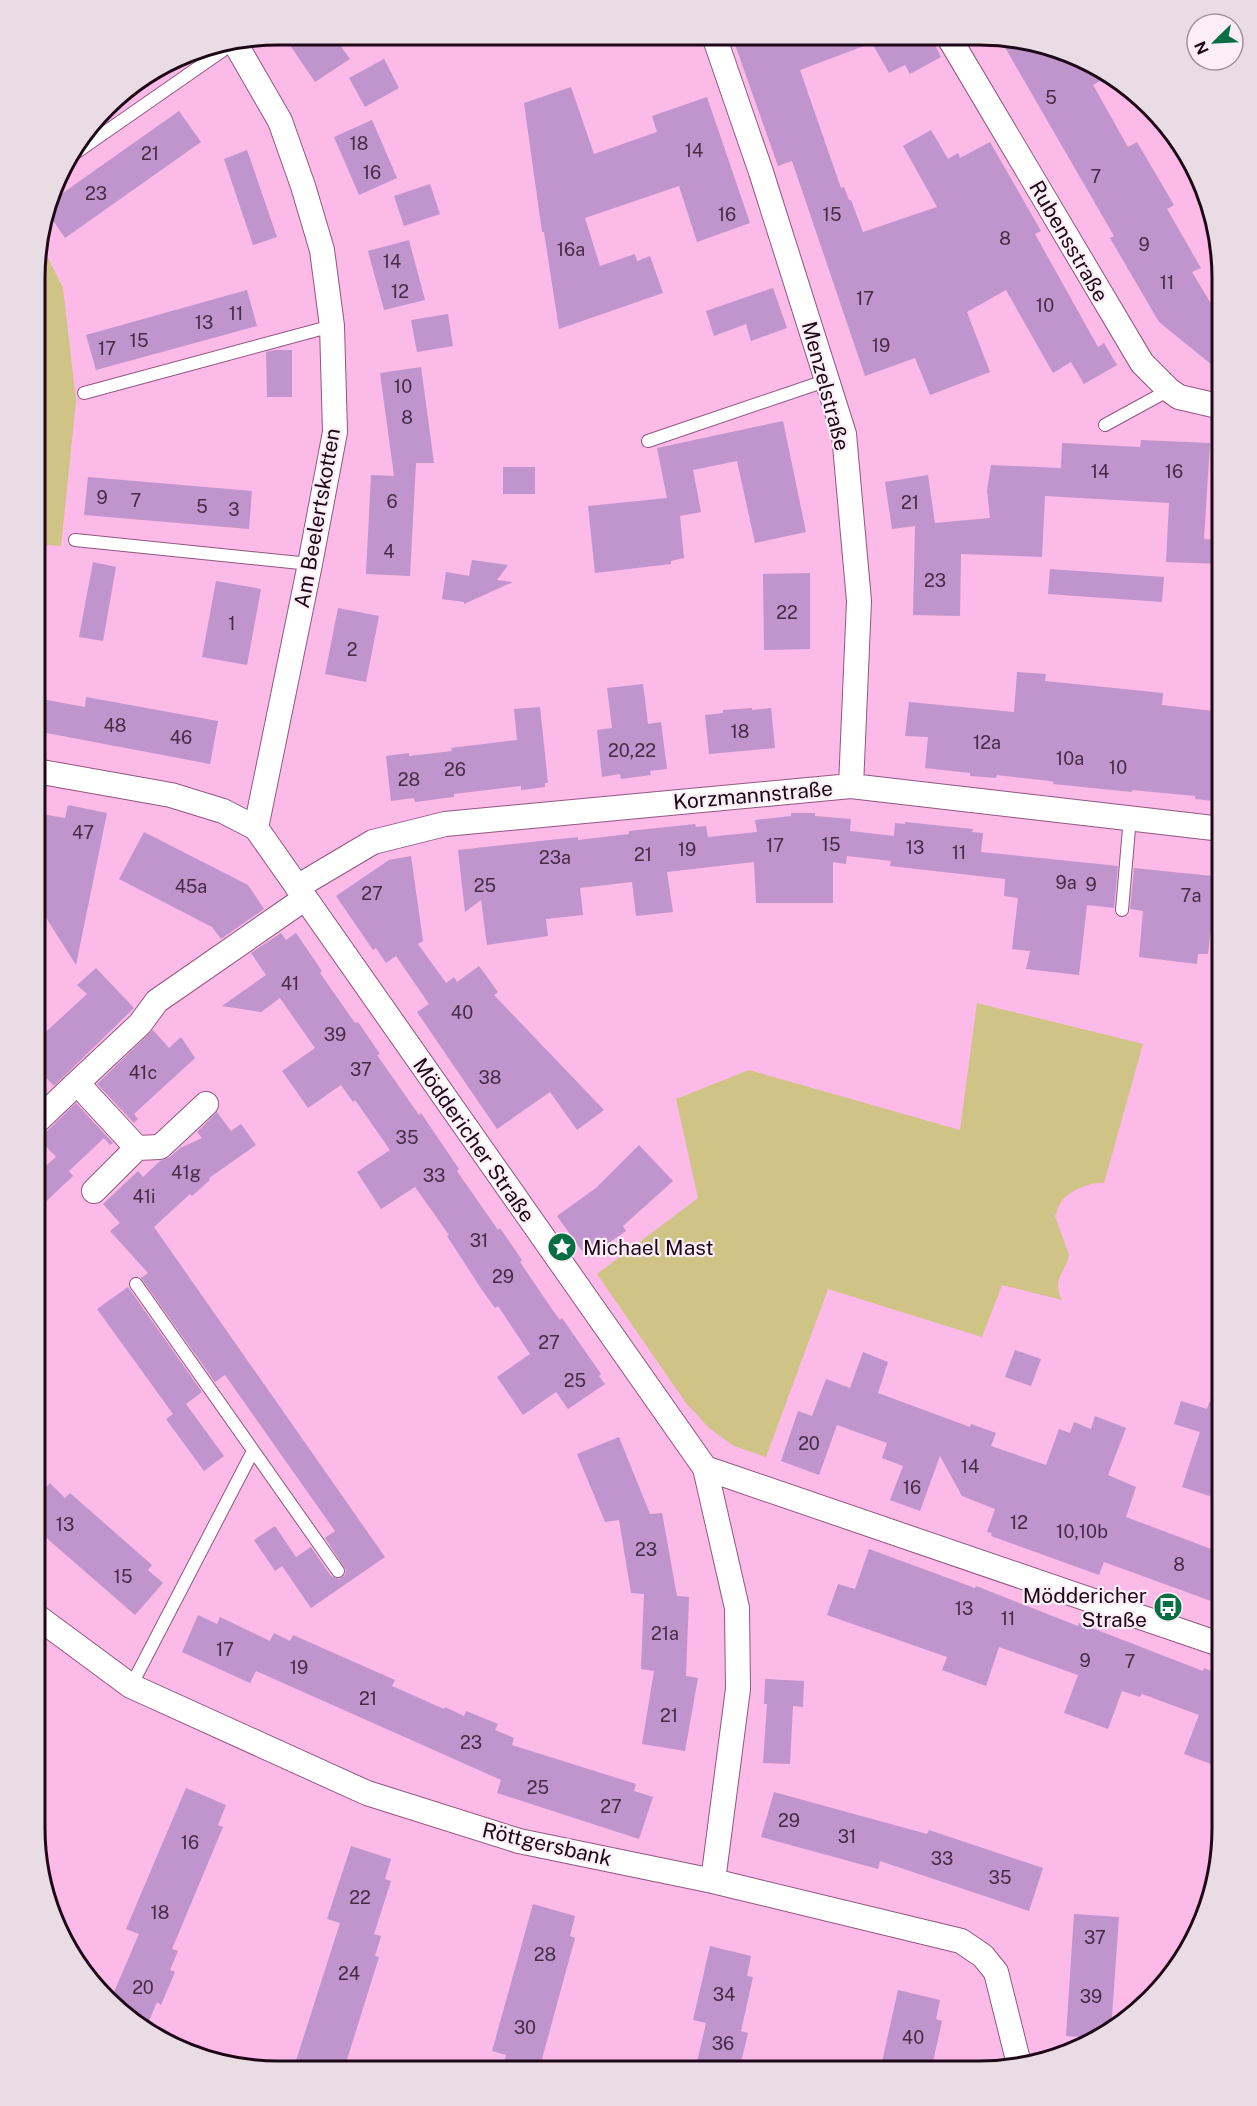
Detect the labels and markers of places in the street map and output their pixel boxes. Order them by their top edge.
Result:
place icon: Michael Mast [546,1231,578,1263]
place label: Michael Mast [583,1235,714,1260]
place label: Möddericher Straße [1023,1583,1147,1632]
bus stop icon: Möddericher Straße [1152,1591,1184,1623]

